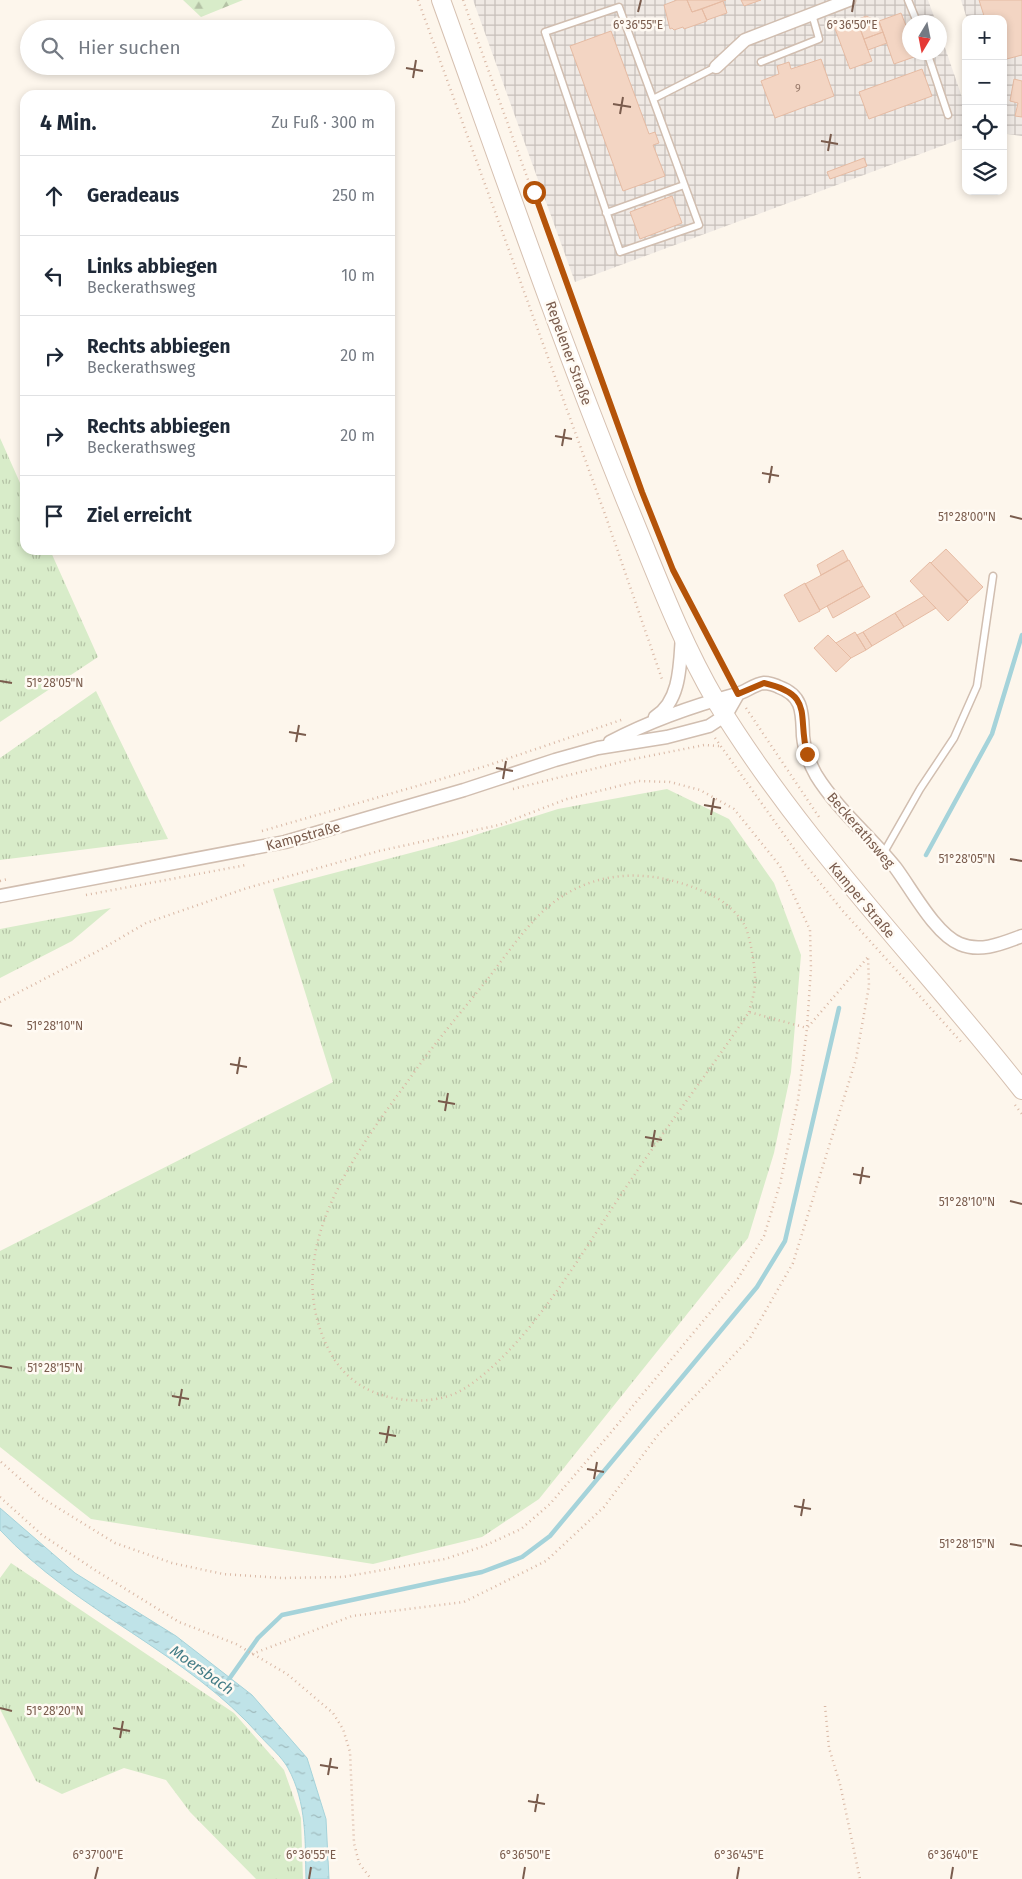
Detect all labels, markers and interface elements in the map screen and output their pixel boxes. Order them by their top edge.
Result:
north arrow [902,15,947,60]
map controls [962,15,1007,195]
button: + [962,15,1007,60]
text: 6°36'55"E [613,18,663,32]
text: 6°36'50"E [826,18,878,32]
search box [20,20,395,75]
icon: search [38,34,66,62]
text: Hier suchen [78,36,181,59]
button: − [962,60,1007,105]
house number: 9 [795,82,801,95]
button: locate [962,105,1007,150]
text: 4 Min. [40,110,96,136]
text: Zu Fuß · 300 m [271,113,375,132]
button: layers [962,150,1007,195]
route start [523,181,546,204]
icon: ahead [40,182,68,210]
text: Geradeaus [87,184,179,207]
text: 250 m [332,186,375,205]
text: Links abbiegen [87,255,218,278]
icon: left [40,262,68,290]
text: 10 m [341,266,375,285]
text: Beckerathsweg [87,278,195,297]
street label: Repelener Straße [542,299,595,408]
text: Rechts abbiegen [87,335,230,358]
icon: right [40,342,68,370]
text: 20 m [340,346,375,365]
text: Beckerathsweg [87,358,195,377]
text: Rechts abbiegen [87,415,230,438]
icon: right [40,422,68,450]
text: 20 m [340,426,375,445]
text: Beckerathsweg [87,438,195,457]
icon: arrive [40,502,68,530]
text: Ziel erreicht [87,504,192,527]
text: 51°28'00"N [938,510,996,524]
text: 51°28'05"N [26,676,84,690]
route end [796,743,819,766]
street label: Beckerathsweg [823,789,899,872]
street label: Kampstraße [264,818,342,855]
text: 51°28'05"N [938,852,996,866]
street label: Kamper Straße [825,859,898,942]
text: 51°28'10"N [27,1019,83,1033]
text: 51°28'10"N [939,1195,995,1209]
text: 51°28'15"N [27,1361,83,1375]
text: 51°28'15"N [939,1537,995,1551]
water label: Moersbach [167,1642,237,1698]
text: 51°28'20"N [26,1704,84,1718]
text: 6°37'00"E [73,1848,123,1862]
text: 6°36'55"E [286,1848,336,1862]
text: 6°36'50"E [499,1848,551,1862]
text: 6°36'45"E [714,1848,764,1862]
text: 6°36'40"E [927,1848,979,1862]

